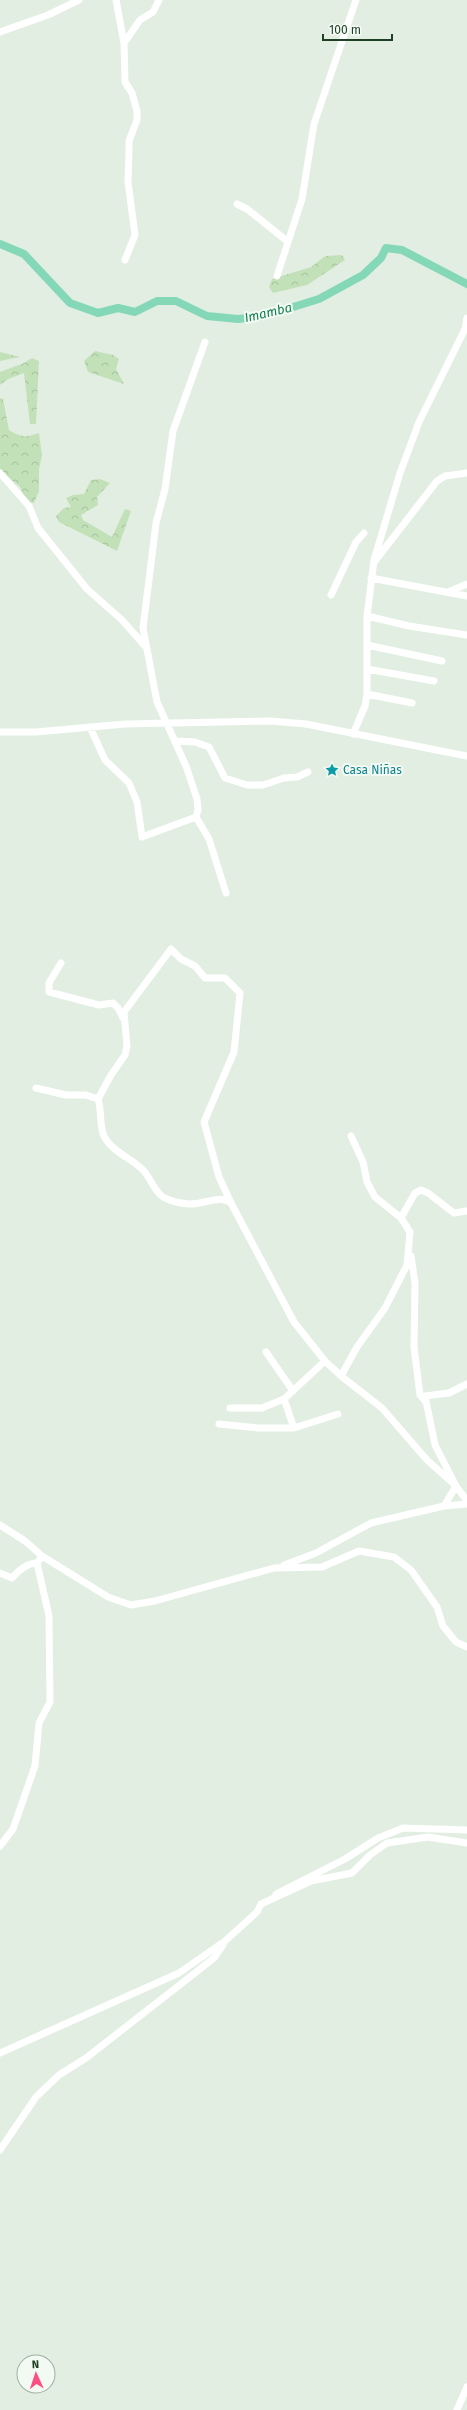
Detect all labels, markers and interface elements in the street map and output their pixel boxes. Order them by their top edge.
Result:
scale bar [323,16,392,42]
text: 100 m [329,23,361,37]
water label: Imamba [243,300,293,325]
place icon: Casa Niñas [324,762,340,778]
place label: Casa Niñas [343,763,402,777]
north arrow [16,2354,56,2394]
text: N [32,2358,39,2371]

